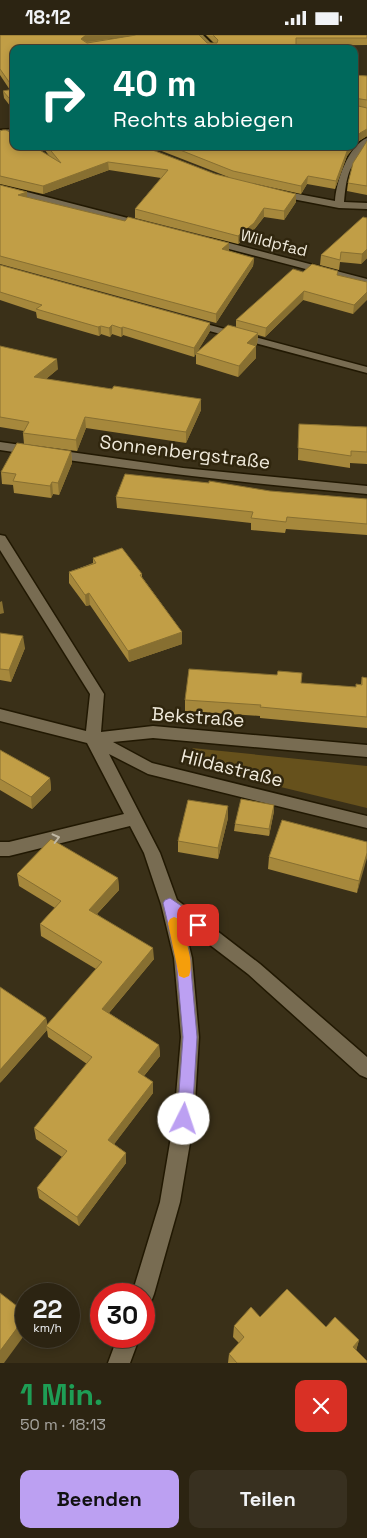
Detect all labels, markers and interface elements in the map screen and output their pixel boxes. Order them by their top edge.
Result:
text: 18:12 [25,5,71,30]
text: 40 m [113,62,197,106]
icon: right [30,65,95,130]
text: Rechts abbiegen [113,105,294,133]
street label: Wildpfad [238,225,310,261]
street label: Sonnenbergstraße [98,429,272,475]
street label: Bekstraße [151,701,245,733]
street label: Hildastraße [178,743,286,793]
one-way arrow [52,833,60,843]
pin [177,904,219,946]
icon: arrive [184,911,212,939]
position arrow [157,1092,209,1144]
speed limit sign: 30 [90,1283,155,1348]
text: 22 [33,1293,62,1325]
text: km/h [33,1320,62,1336]
text: 1 Min. [20,1375,103,1414]
button: close [295,1380,347,1432]
text: 50 m · 18:13 [20,1414,106,1435]
button: Beenden [20,1470,179,1528]
button: Teilen [189,1470,347,1528]

